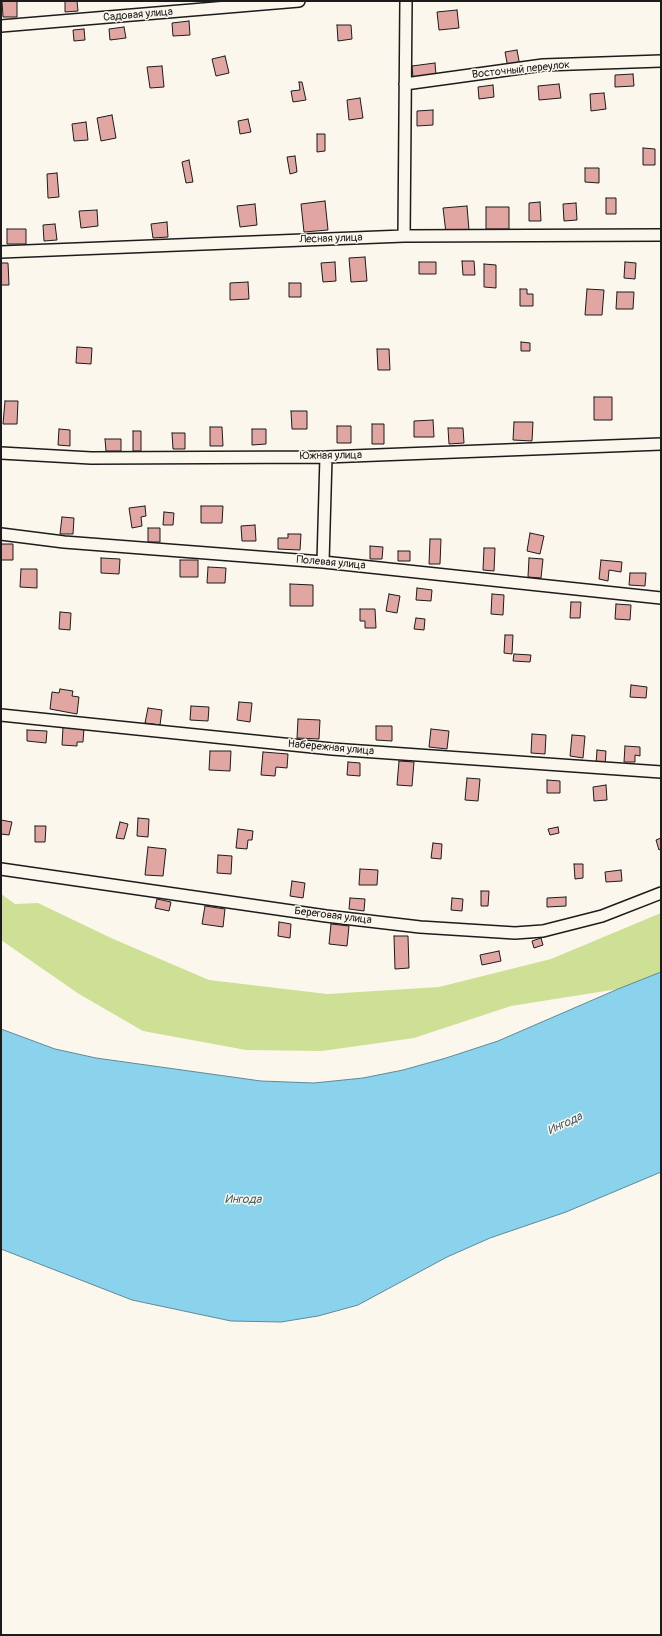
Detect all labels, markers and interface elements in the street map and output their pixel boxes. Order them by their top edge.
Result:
street label: Садовая улица [103,5,173,25]
street label: Восточный переулок [471,58,571,82]
street label: Лесная улица [299,231,363,247]
street label: Южная улица [300,449,362,463]
street label: Полевая улица [296,553,366,573]
street label: Набережная улица [287,738,375,758]
street label: Береговая улица [294,905,372,927]
water label: Ингода [545,1110,585,1138]
water label: Ингода [225,1193,261,1207]

